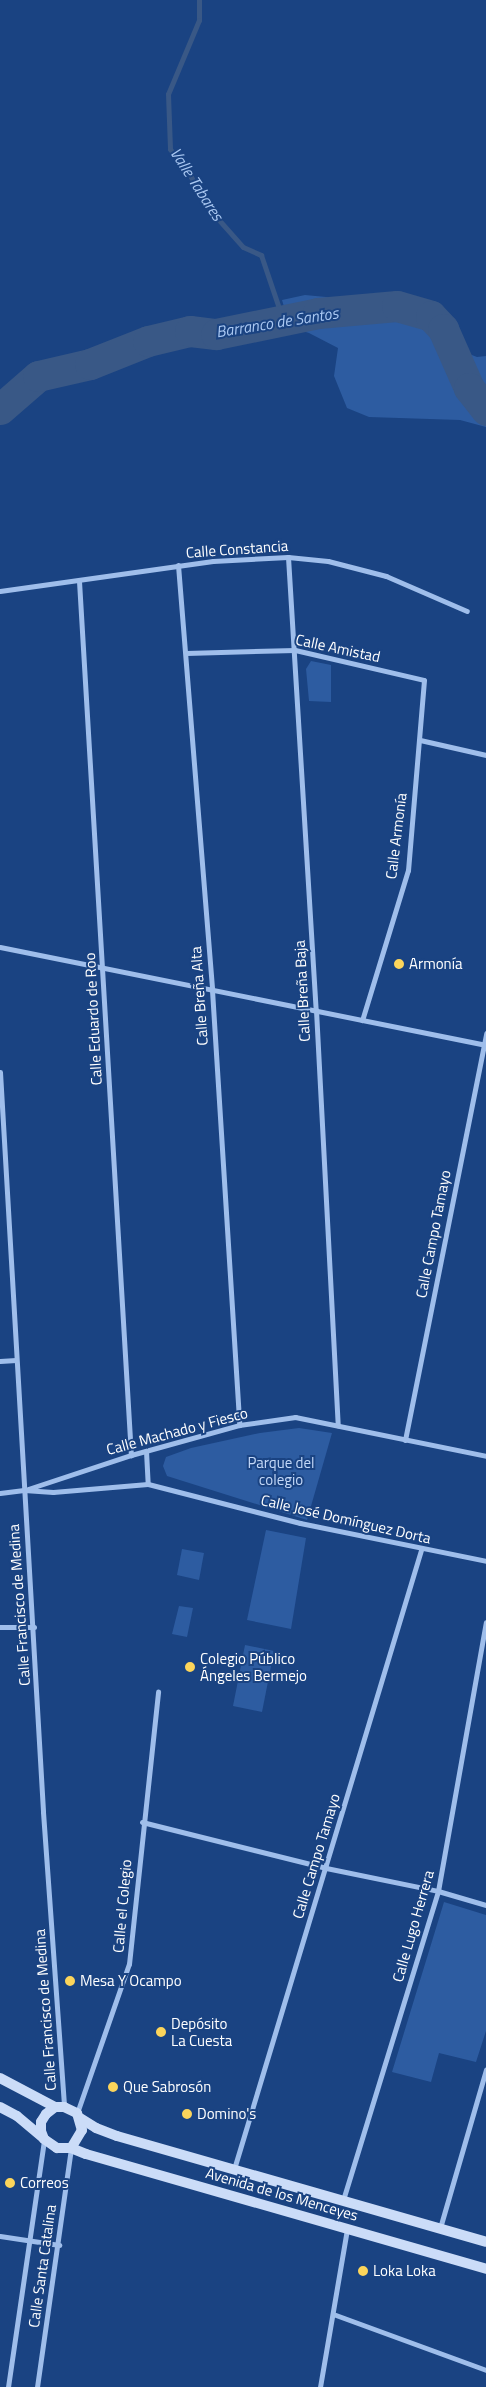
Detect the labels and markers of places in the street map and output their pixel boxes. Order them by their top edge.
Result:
place label: Armonía [409,955,462,973]
marker: Armonía [393,958,405,970]
place label: Colegio Público Ángeles Bermejo [200,1649,307,1684]
marker: Colegio Público Ángeles Bermejo [184,1661,196,1673]
place label: Mesa Y Ocampo [80,1972,182,1990]
marker: Mesa Y Ocampo [64,1975,76,1987]
place label: Depósito La Cuesta [171,2014,232,2049]
marker: Depósito La Cuesta [155,2026,167,2038]
place label: Que Sabrosón [123,2078,211,2096]
marker: Que Sabrosón [107,2081,119,2093]
place label: Domino's [197,2105,256,2123]
marker: Domino's [181,2108,193,2120]
place label: Correos [20,2174,69,2192]
marker: Correos [4,2177,16,2189]
place label: Loka Loka [373,2262,436,2280]
marker: Loka Loka [357,2265,369,2277]

